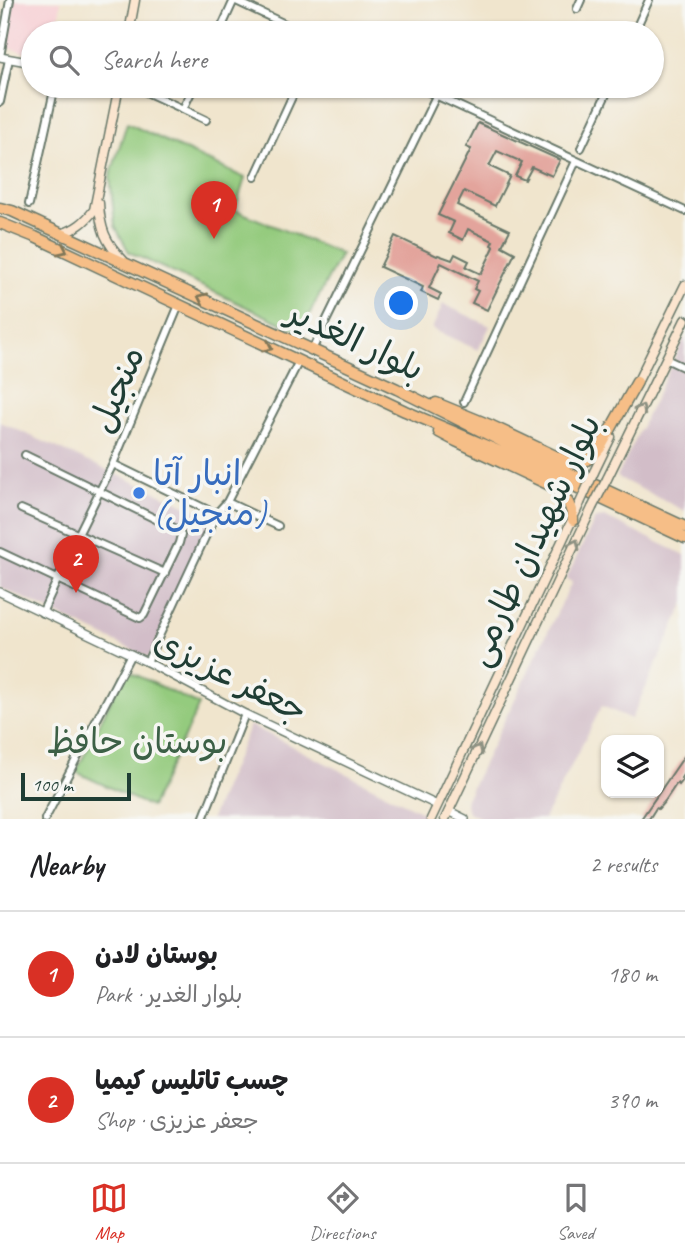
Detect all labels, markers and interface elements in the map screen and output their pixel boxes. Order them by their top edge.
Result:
search box [21,21,664,98]
icon: search [45,41,83,79]
text: Search here [101,43,207,76]
pin: 1 [191,181,237,239]
one-way arrow [55,242,68,256]
your location [384,286,418,320]
street label: بلوار الغدیر [278,288,431,392]
one-way arrow [196,292,209,306]
street label: منجیل [78,339,155,439]
one-way arrow [261,339,274,353]
one-way arrow [633,404,647,416]
street label: بلوار شهیدان طارمی [455,407,611,673]
place label: انبار آتا (منجیل) [153,451,268,536]
marker: انبار آتا (منجیل) [131,485,147,501]
pin: 2 [53,535,99,593]
one-way arrow [567,539,581,551]
street label: جعفر عزیزی [147,618,315,733]
park label: بوستان حافظ [47,719,227,764]
map controls [601,735,664,798]
button: layers [601,735,664,798]
one-way arrow [469,744,483,756]
scale bar [21,770,131,802]
text: 100 m [32,773,73,797]
text: Nearby [28,846,104,884]
text: 2 results [590,850,657,879]
text: بوستان لادن [95,938,218,971]
text: 1 [46,960,56,989]
text: 180 m [608,960,657,989]
text: Park · بلوار الغدیر [95,980,242,1009]
text: چسب تاتلیس کیمیا [95,1064,288,1097]
text: 2 [46,1086,56,1115]
text: 390 m [608,1086,657,1115]
text: Shop · جعفر عزیزی [95,1106,259,1135]
tab: Map [90,1179,128,1245]
tab: Directions [309,1179,376,1245]
tab: Saved [557,1179,595,1245]

